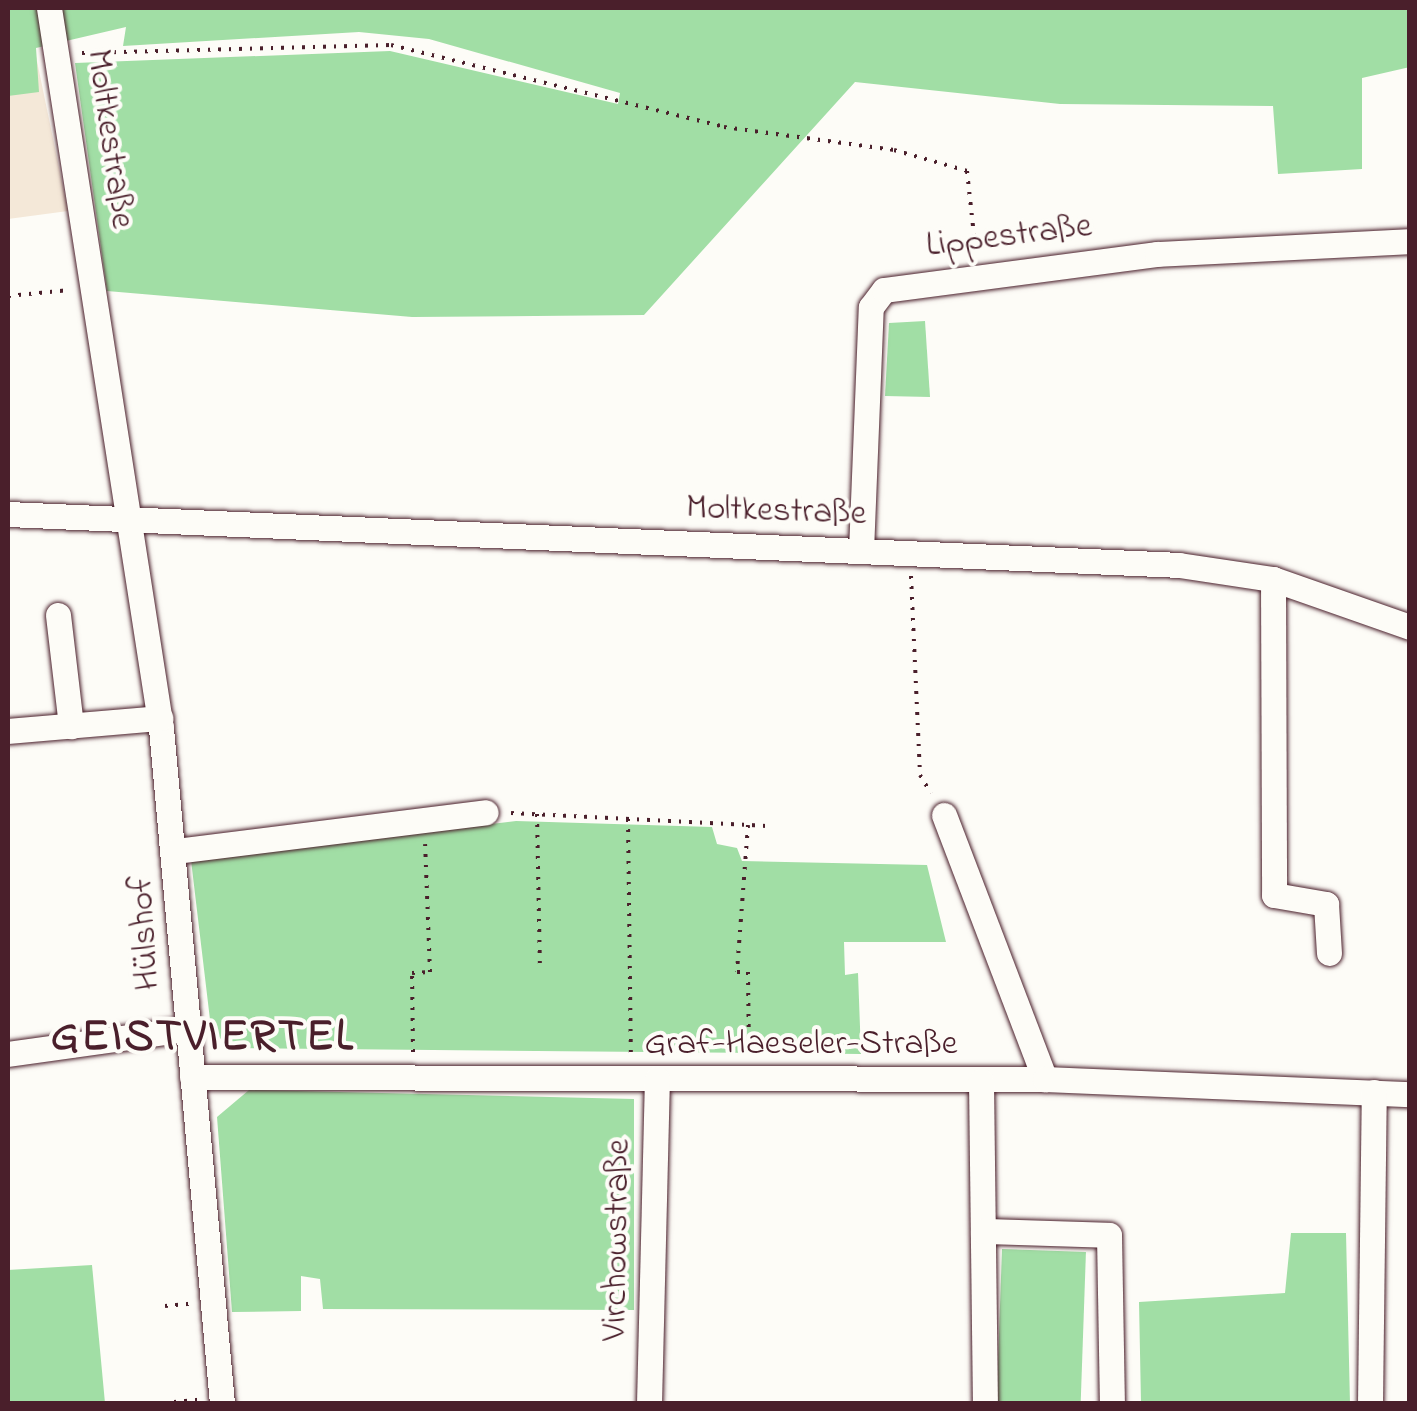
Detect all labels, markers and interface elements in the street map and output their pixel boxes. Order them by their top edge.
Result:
street label: Moltkestraße [76,47,142,231]
street label: Lippestraße [924,206,1094,268]
street label: Moltkestraße [685,488,867,536]
street label: Hülshof [121,874,171,992]
district label: GEISTVIERTEL [51,1012,355,1066]
street label: Graf-Haeseler-Straße [645,1024,957,1066]
street label: Virchowstraße [595,1139,641,1341]

